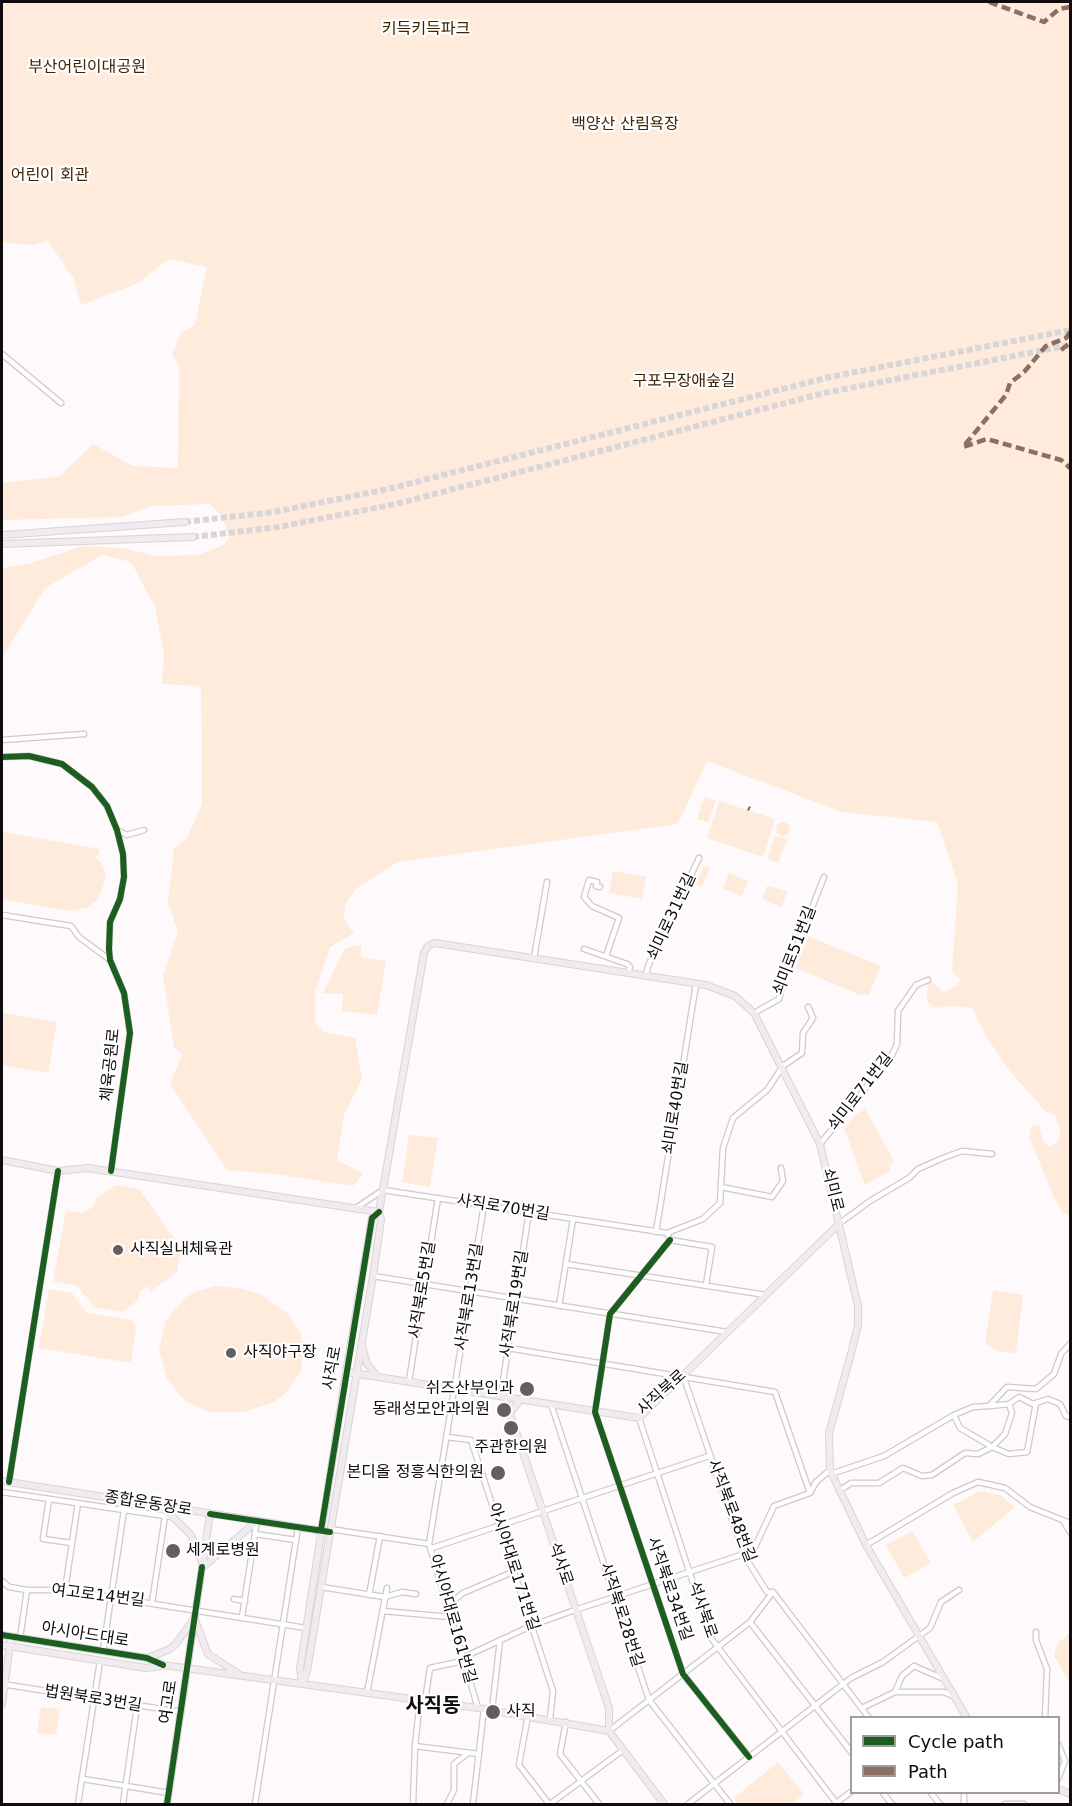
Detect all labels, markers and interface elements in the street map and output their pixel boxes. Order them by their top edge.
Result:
park label: 키득키득파크 [382,20,470,40]
park label: 부산어린이대공원 [28,58,146,78]
park label: 백양산 산림욕장 [571,115,679,135]
park label: 어린이 회관 [11,166,89,186]
park label: 구포무장애숲길 [632,372,736,392]
street label: 쇠미로31번길 [643,870,701,964]
street label: 쇠미로51번길 [769,904,821,998]
street label: 체육공원로 [98,1027,124,1103]
street label: 쇠미로71번길 [825,1049,897,1135]
street label: 쇠미로40번길 [659,1060,693,1156]
street label: 쇠미로 [817,1166,847,1214]
street label: 사직로70번길 [455,1191,551,1225]
place label: 사직실내체육관 [130,1240,233,1260]
street label: 사직북로5번길 [406,1240,440,1340]
street label: 사직북로13번길 [452,1242,488,1352]
marker: 사직실내체육관 [111,1243,125,1257]
street label: 사직북로19번길 [497,1249,533,1359]
place label: 사직야구장 [243,1343,317,1363]
street label: 사직로 [320,1345,346,1391]
marker: 사직야구장 [224,1346,238,1360]
street label: 사직북로 [634,1366,690,1420]
place label: 쉬즈산부인과 [426,1379,514,1399]
marker: 쉬즈산부인과 [518,1380,536,1398]
place label: 동래성모안과의원 [372,1400,490,1420]
marker: 동래성모안과의원 [495,1401,513,1419]
marker: 주관한의원 [502,1419,520,1437]
place label: 주관한의원 [474,1438,548,1458]
street label: 사직북로48번길 [703,1457,759,1565]
place label: 본디올 정흥식한의원 [346,1463,484,1483]
marker: 본디올 정흥식한의원 [489,1464,507,1482]
street label: 종합운동장로 [103,1488,193,1520]
street label: 아시아대로171번길 [483,1501,543,1633]
street label: 사직북로34번길 [642,1534,696,1644]
street label: 석사로 [544,1540,576,1588]
place label: 세계로병원 [186,1541,260,1561]
marker: 세계로병원 [164,1542,182,1560]
street label: 아시아대로161번길 [424,1552,480,1686]
street label: 사직북로28번길 [595,1560,647,1670]
street label: 석사북로 [683,1579,721,1641]
street label: 여고로14번길 [50,1581,146,1611]
street label: 아시아드대로 [40,1619,130,1651]
street label: 여고로 [156,1679,182,1725]
street label: 법원북로3번길 [43,1682,143,1716]
district label: 사직동 [405,1695,461,1719]
place label: 사직 [506,1702,535,1722]
marker: 사직 [484,1703,502,1721]
legend [850,1716,1060,1794]
text: Cycle path [908,1731,1004,1752]
text: Path [908,1761,948,1782]

